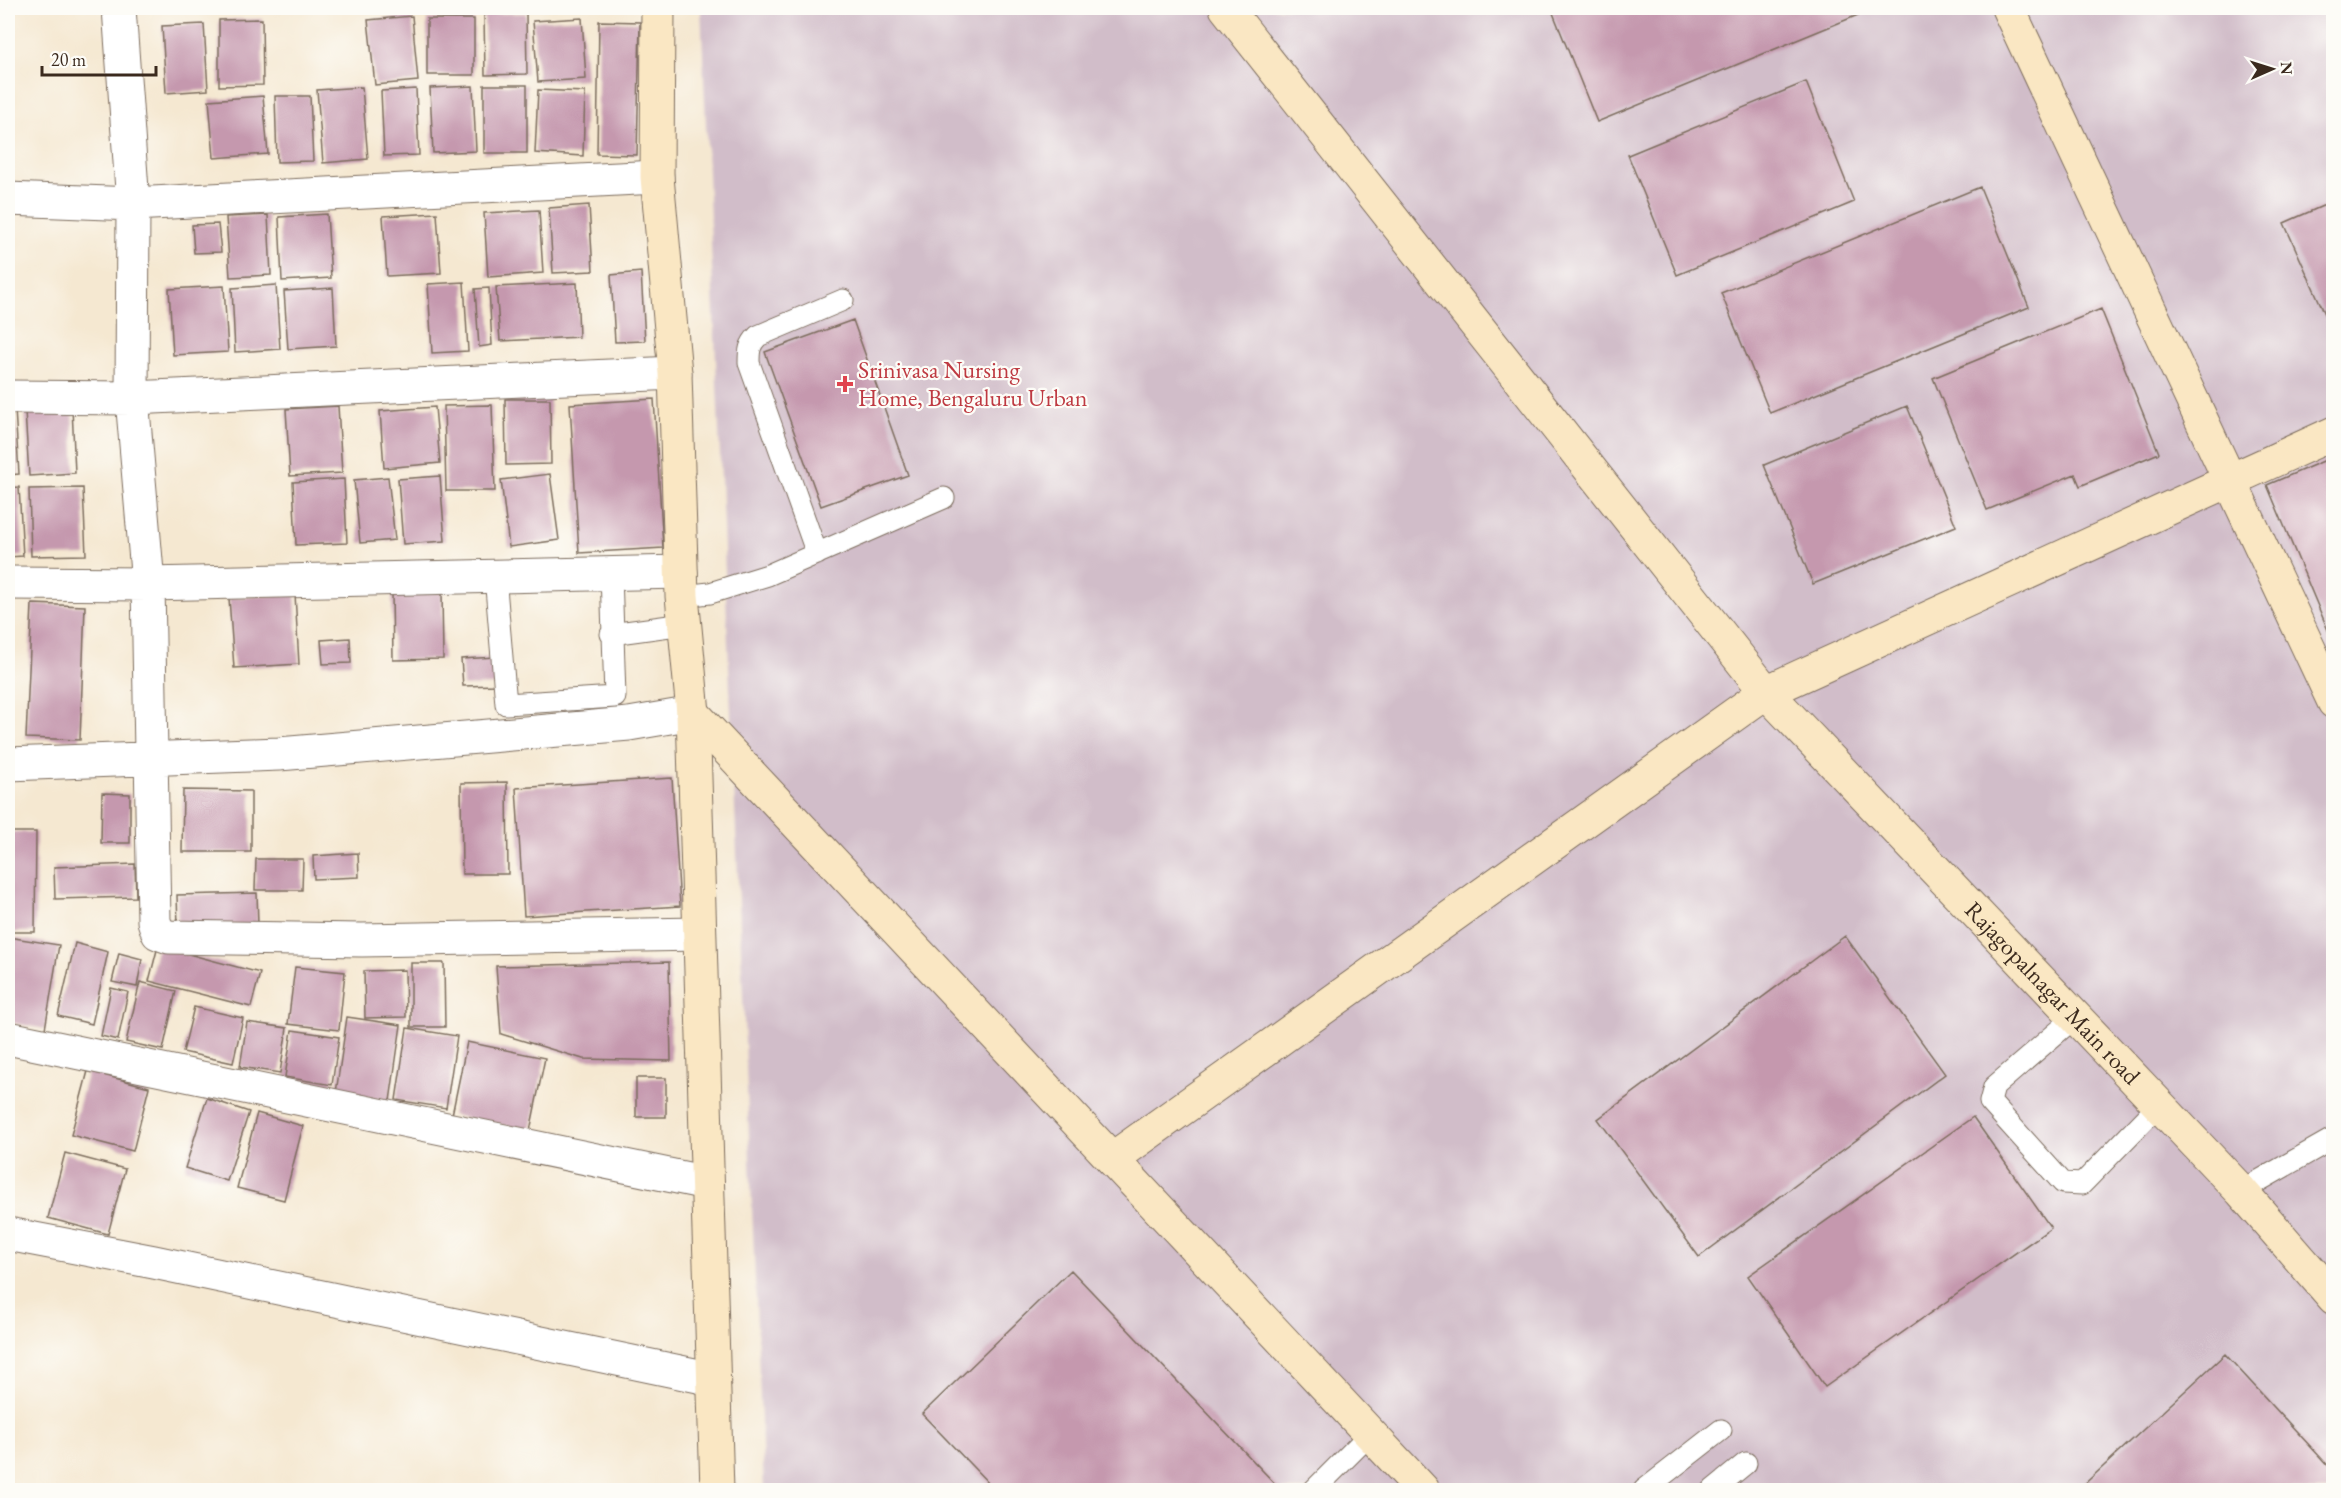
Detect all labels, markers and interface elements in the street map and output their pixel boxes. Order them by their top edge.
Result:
scale bar [42,39,156,77]
north arrow [2242,39,2302,99]
text: 20 m [51,48,86,71]
text: N [2276,61,2297,75]
place label: Srinivasa Nursing Home, Bengaluru Urban [858,354,1088,413]
marker: Srinivasa Nursing Home, Bengaluru Urban [836,375,854,393]
street label: Rajagopalnagar Main road [1958,894,2148,1091]

